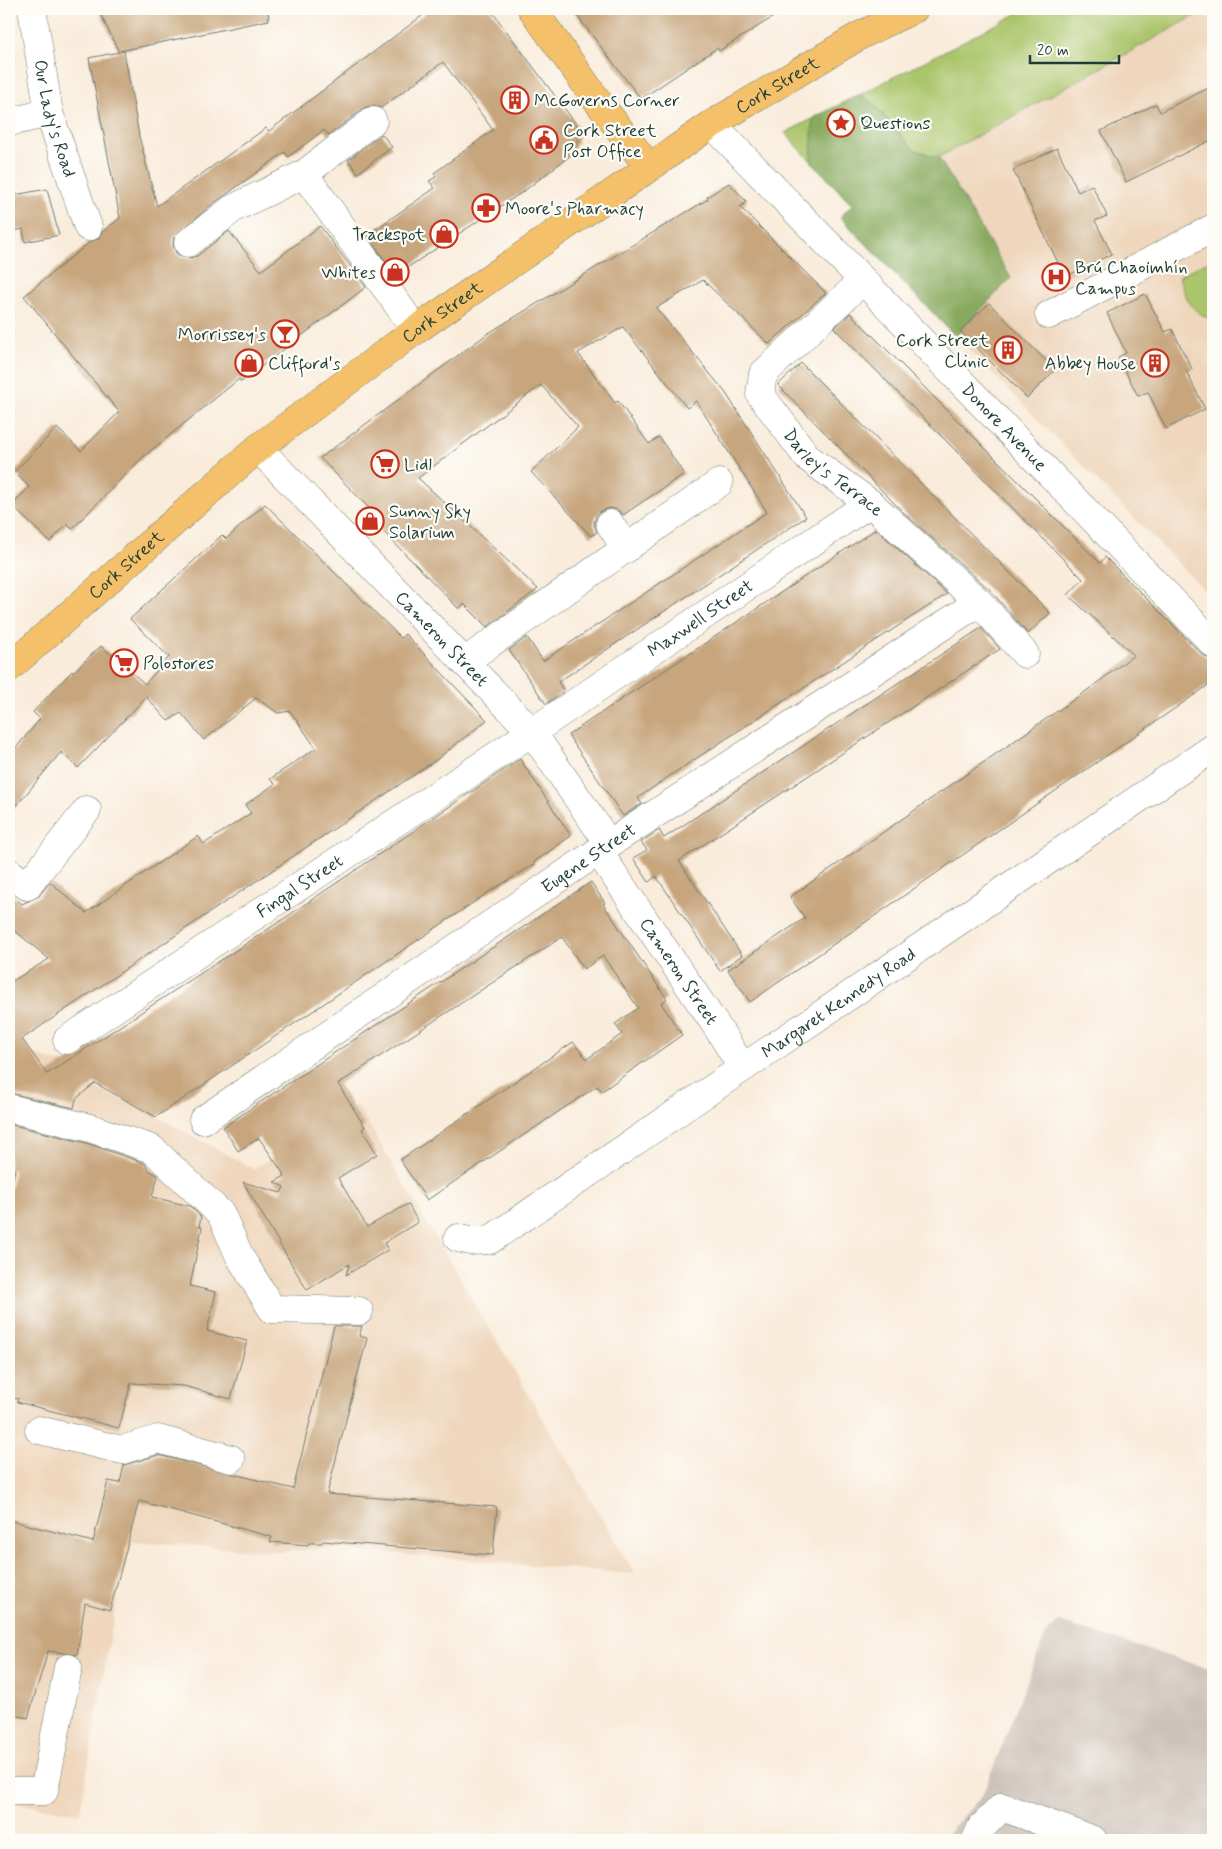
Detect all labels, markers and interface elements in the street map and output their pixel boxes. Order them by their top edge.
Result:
scale bar [1030,32,1118,64]
text: 20 m [1037,41,1069,61]
street label: Cork Street [731,51,824,120]
street label: Our Lady's Road [27,58,81,181]
building icon: McGoverns Corner [500,85,530,115]
place label: McGoverns Corner [534,89,680,113]
place icon: Questions [826,108,856,138]
place label: Questions [860,112,931,136]
place label: Cork Street Post Office [563,119,657,164]
public building icon: Cork Street Post Office [529,125,559,155]
pharmacy icon: Moore's Pharmacy [471,193,501,223]
place label: Moore's Pharmacy [505,197,644,221]
shop icon: Trackspot [429,219,459,249]
place label: Trackspot [352,223,425,247]
place label: Brú Chaoimhín Campus [1075,256,1187,301]
shop icon: Whites [380,257,410,287]
place label: Whites [321,261,376,285]
hospital icon: Brú Chaoimhín Campus [1041,262,1071,292]
street label: Cork Street [397,276,488,349]
bar icon: Morrissey's [270,319,300,349]
place label: Morrissey's [178,323,266,347]
place label: Cork Street Clinic [896,329,989,374]
building icon: Cork Street Clinic [993,335,1023,365]
shop icon: Clifford's [234,348,264,378]
building icon: Abbey House [1140,348,1170,378]
place label: Clifford's [268,352,341,378]
place label: Abbey House [1045,352,1136,376]
street label: Donore Avenue [955,378,1052,477]
street label: Darley's Terrace [777,424,888,522]
supermarket icon: Lidl [370,449,400,479]
place label: Lidl [404,453,432,477]
place label: Sunny Sky Solarium [389,500,471,545]
shop icon: Sunny Sky Solarium [355,506,385,536]
street label: Cork Street [84,525,170,605]
street label: Maxwell Street [643,574,758,663]
street label: Cameron Street [389,586,493,693]
supermarket icon: Polostores [109,648,139,678]
place label: Polostores [143,652,214,676]
street label: Eugene Street [537,818,641,900]
street label: Fingal Street [252,849,348,924]
street label: Cameron Street [634,913,723,1030]
street label: Margaret Kennedy Road [757,943,921,1065]

